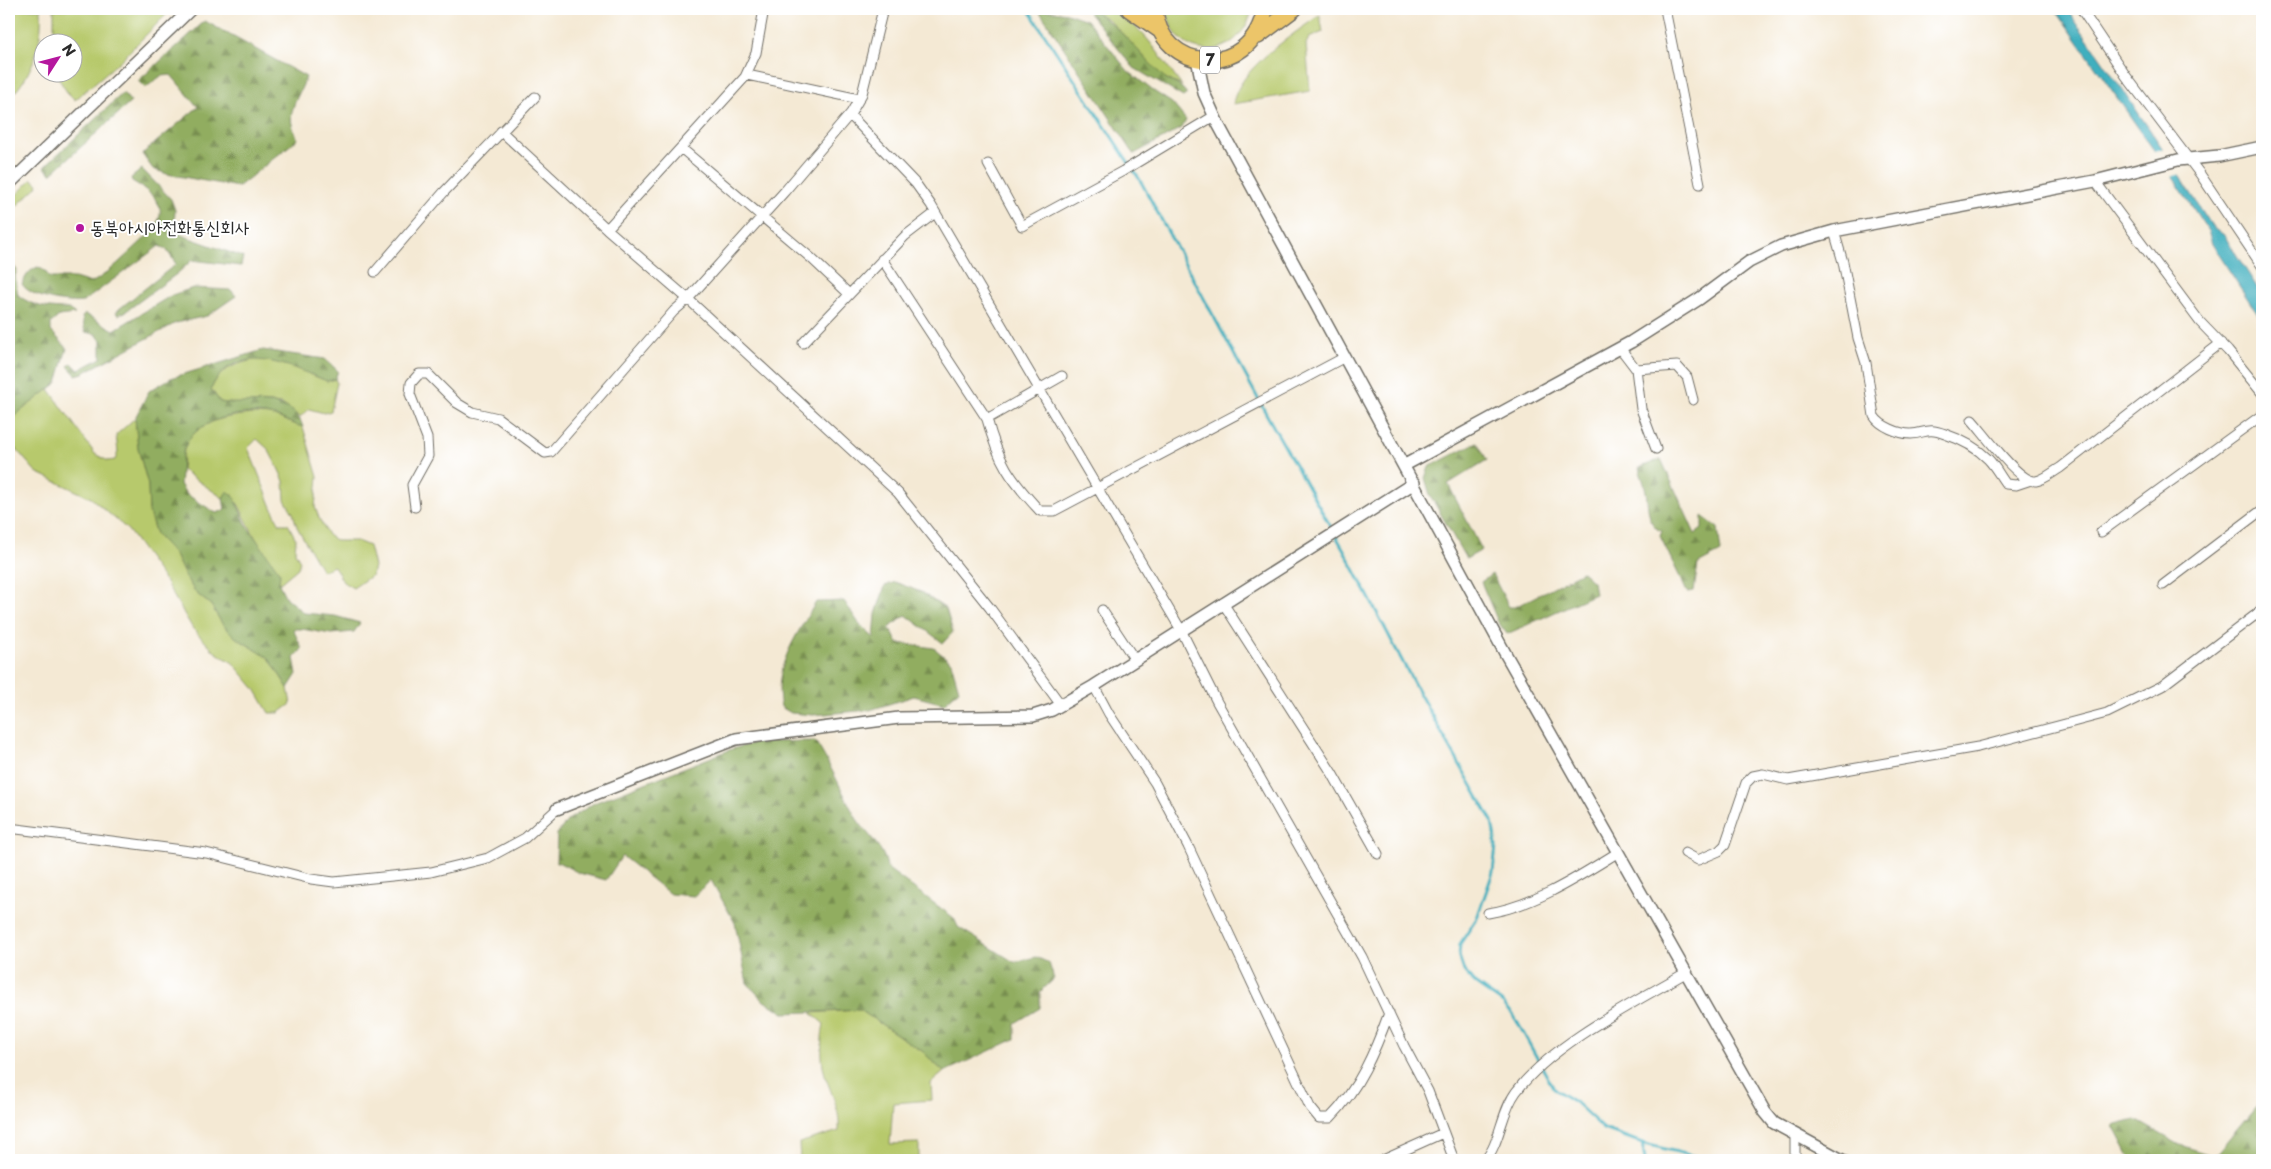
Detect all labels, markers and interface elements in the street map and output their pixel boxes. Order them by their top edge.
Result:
north arrow [32,32,82,82]
text: N [57,39,81,61]
road number: 7 [1200,46,1220,74]
place label: 동북아시아전화통신회사 [90,213,250,240]
marker: 동북아시아전화통신회사 [74,222,86,234]

